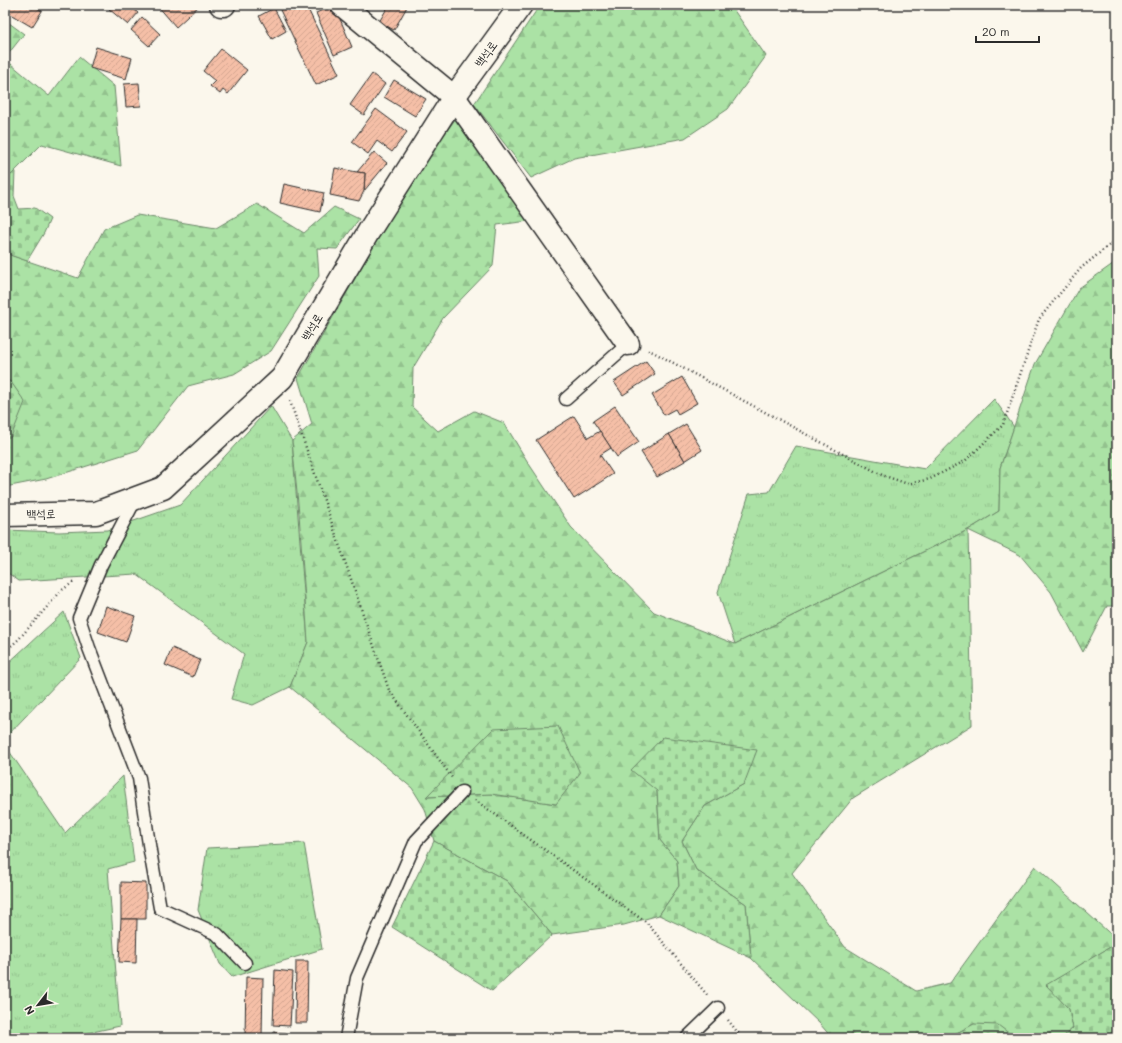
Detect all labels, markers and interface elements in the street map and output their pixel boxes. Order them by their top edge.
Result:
scale bar [976,18,1039,44]
text: 20 m [982,23,1010,39]
street label: 백석로 [470,37,500,70]
street label: 백석로 [297,310,325,343]
street label: 백석로 [26,505,56,521]
north arrow [18,985,58,1025]
text: N [20,1003,38,1018]

